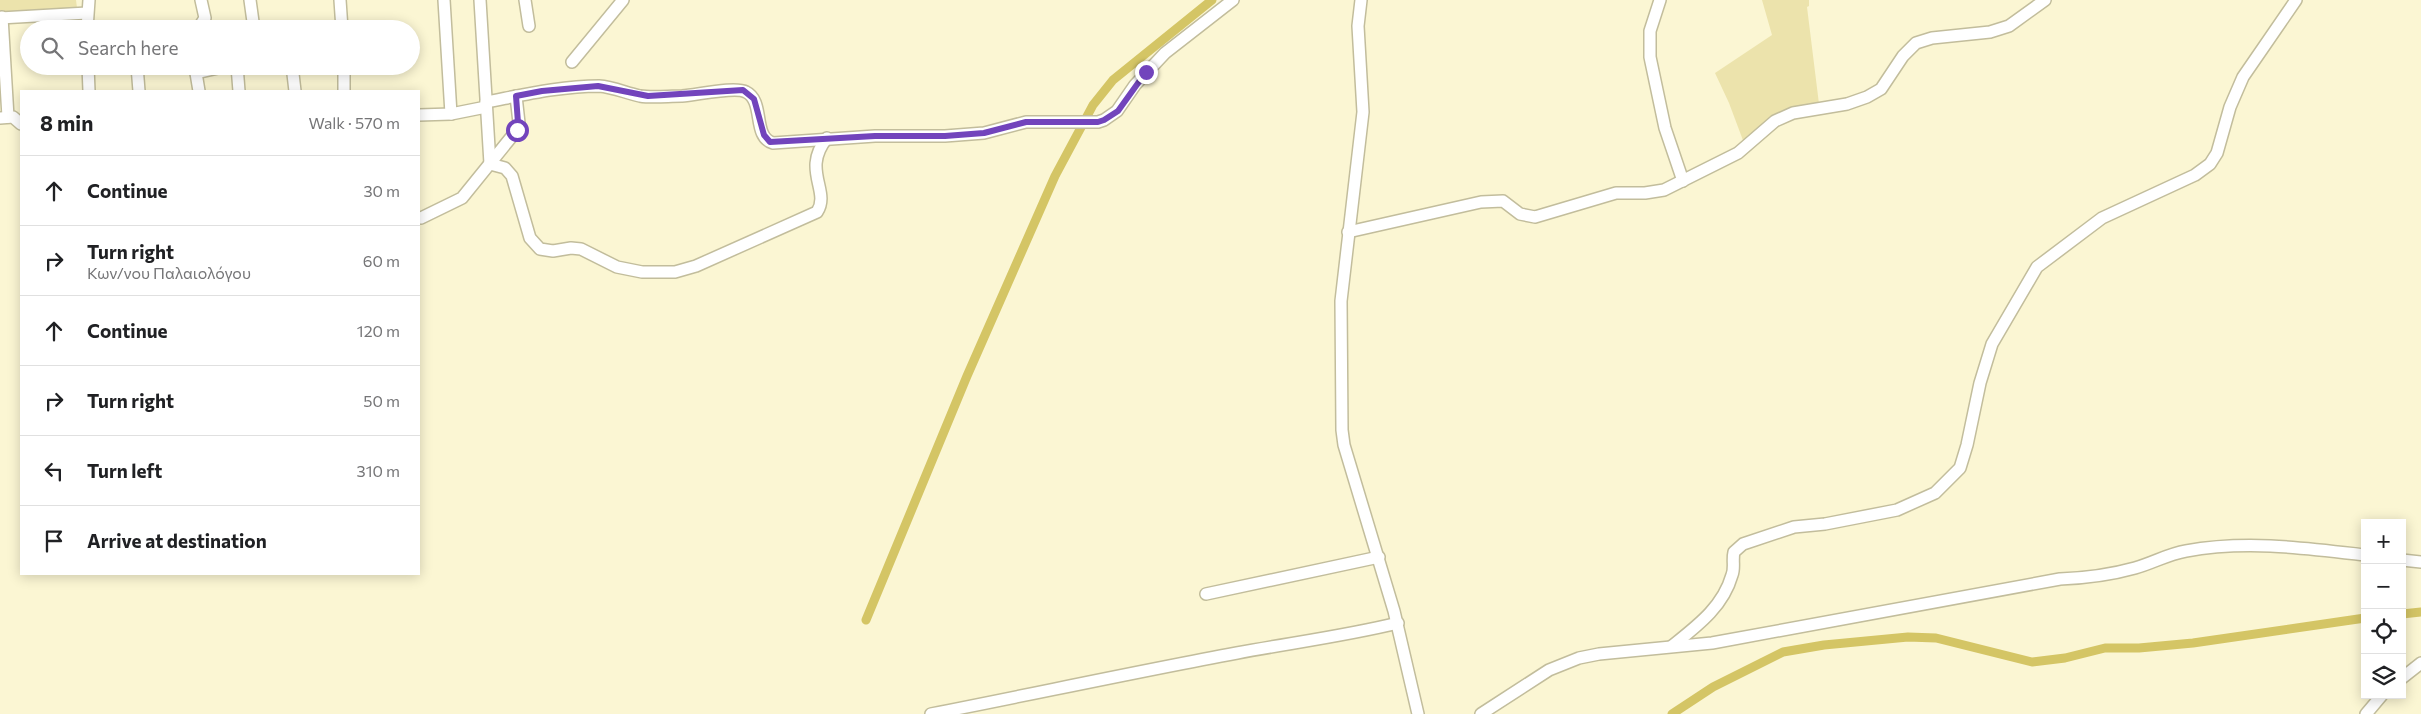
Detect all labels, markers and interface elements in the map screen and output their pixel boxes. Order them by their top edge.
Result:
search box [20,20,420,75]
icon: search [38,34,66,62]
text: Search here [78,36,178,59]
route end [1135,61,1158,84]
text: 8 min [40,110,93,135]
text: Walk · 570 m [308,113,400,132]
route start [506,119,529,142]
icon: ahead [40,177,68,205]
text: Continue [87,179,167,202]
text: 30 m [363,181,400,200]
text: Turn right [87,240,174,263]
icon: right [40,247,68,275]
text: 60 m [363,251,400,270]
text: Κων/νου Παλαιολόγου [87,263,251,282]
icon: ahead [40,317,68,345]
text: Continue [87,319,167,342]
text: 120 m [357,321,400,340]
icon: right [40,387,68,415]
text: Turn right [87,389,174,412]
text: 50 m [363,391,400,410]
icon: left [40,457,68,485]
text: Turn left [87,459,162,482]
text: 310 m [357,461,400,480]
map controls [2361,519,2406,699]
button: + [2361,519,2406,564]
icon: arrive [40,527,68,555]
text: Arrive at destination [87,529,267,552]
button: − [2361,564,2406,609]
button: locate [2361,609,2406,654]
button: layers [2361,654,2406,699]

